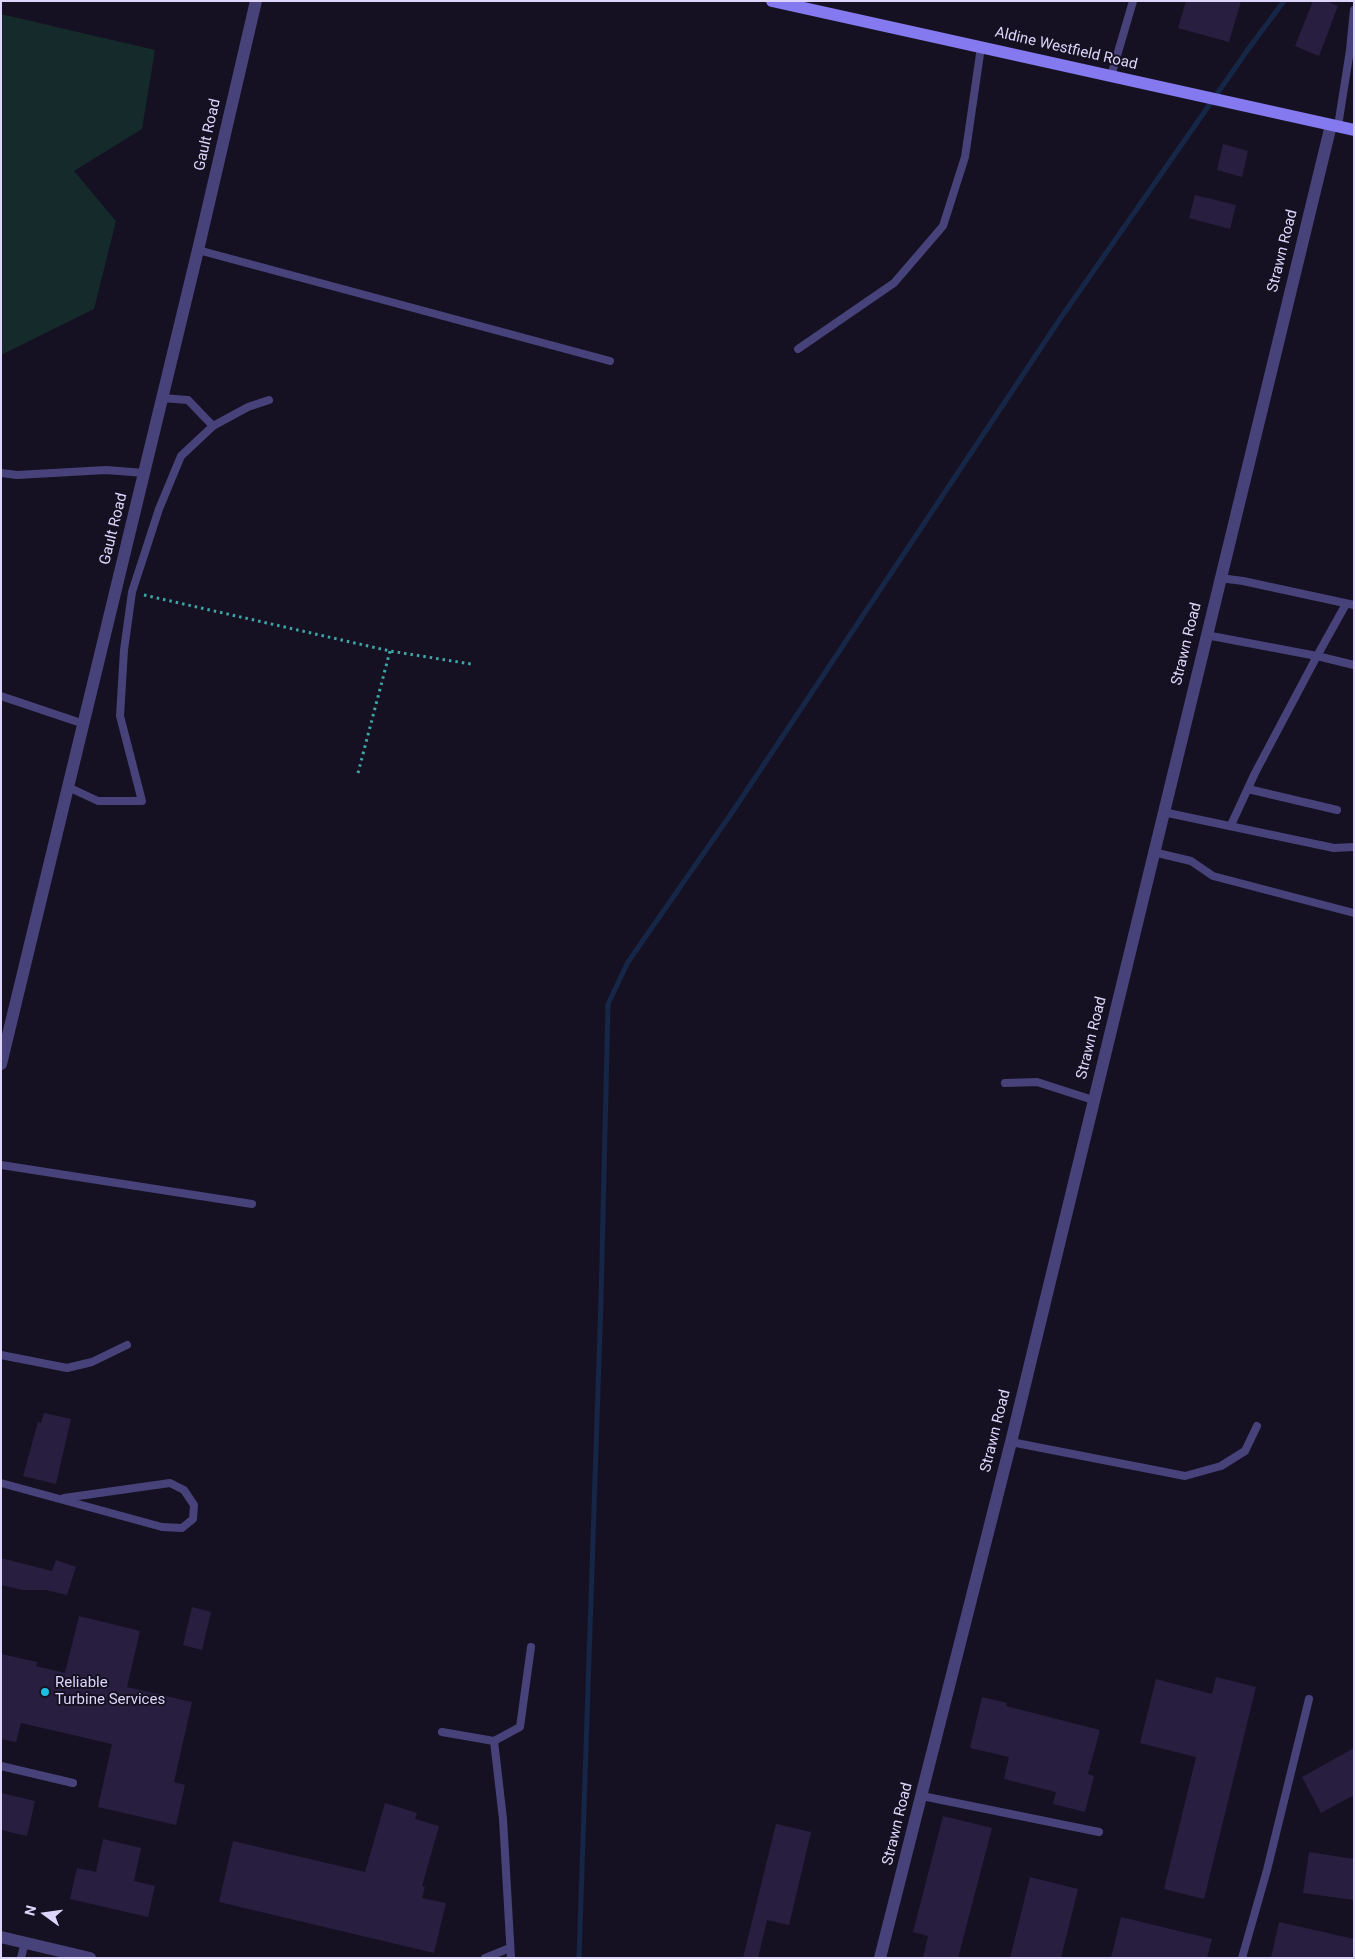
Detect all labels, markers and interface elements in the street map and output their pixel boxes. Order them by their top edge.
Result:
street label: Aldine Westfield Road [993,24,1139,74]
street label: Gault Road [191,97,225,173]
street label: Strawn Road [1264,208,1302,294]
street label: Gault Road [96,491,132,567]
street label: Strawn Road [1168,601,1206,687]
street label: Strawn Road [1073,995,1111,1081]
street label: Strawn Road [977,1388,1015,1474]
place label: Reliable Turbine Services [55,1674,165,1709]
marker: Reliable Turbine Services [39,1686,51,1698]
street label: Strawn Road [879,1781,917,1867]
north arrow [20,1889,70,1939]
text: N [21,1904,39,1917]

